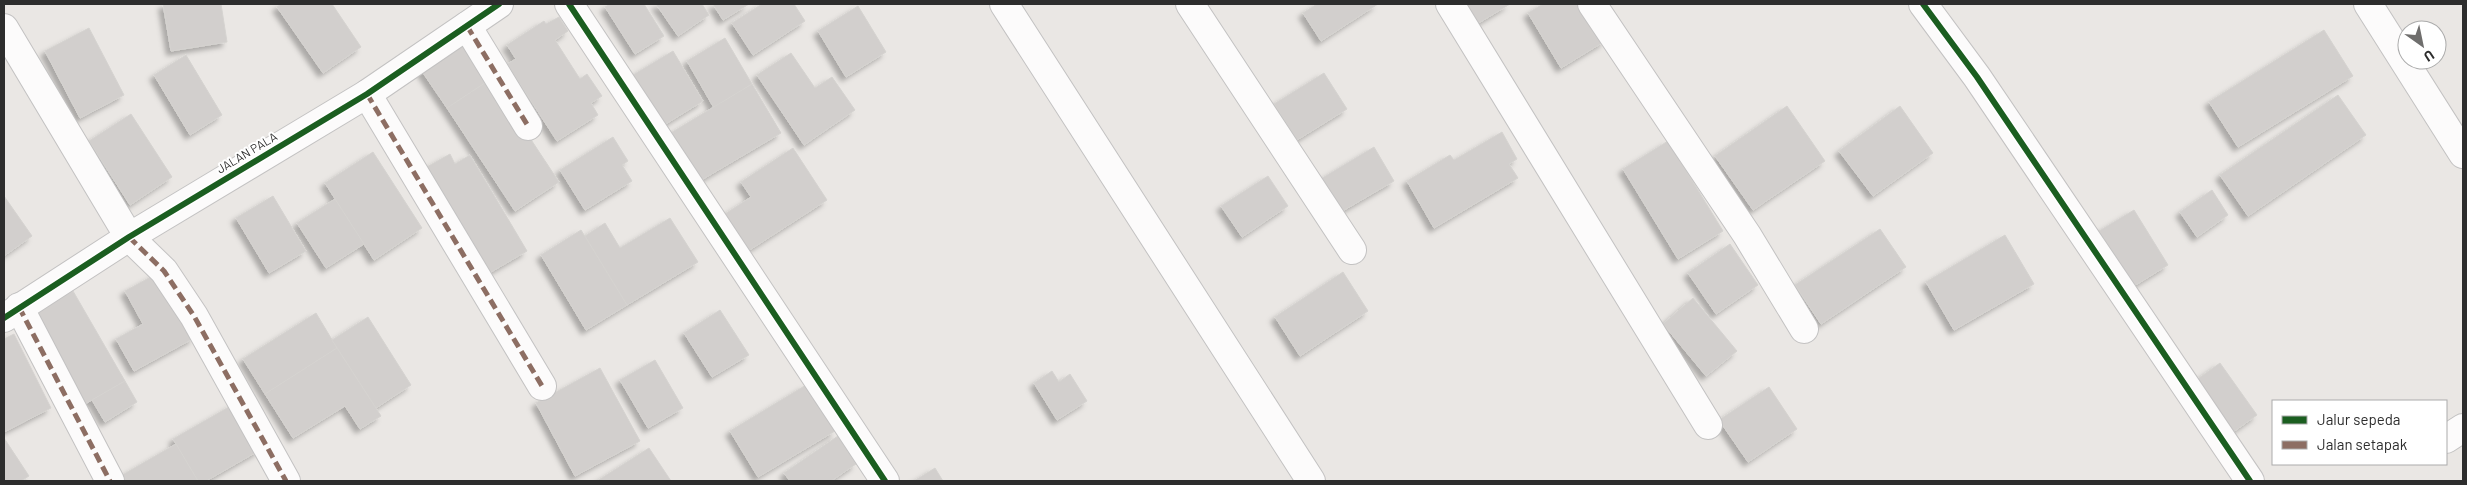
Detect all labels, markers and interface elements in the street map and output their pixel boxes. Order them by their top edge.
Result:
north arrow [2397,20,2447,70]
text: U [2421,47,2438,66]
street label: JALAN PALA [214,129,279,176]
legend [2272,400,2447,465]
text: Jalur sepeda [2317,410,2401,428]
text: Jalan setapak [2317,435,2408,453]

